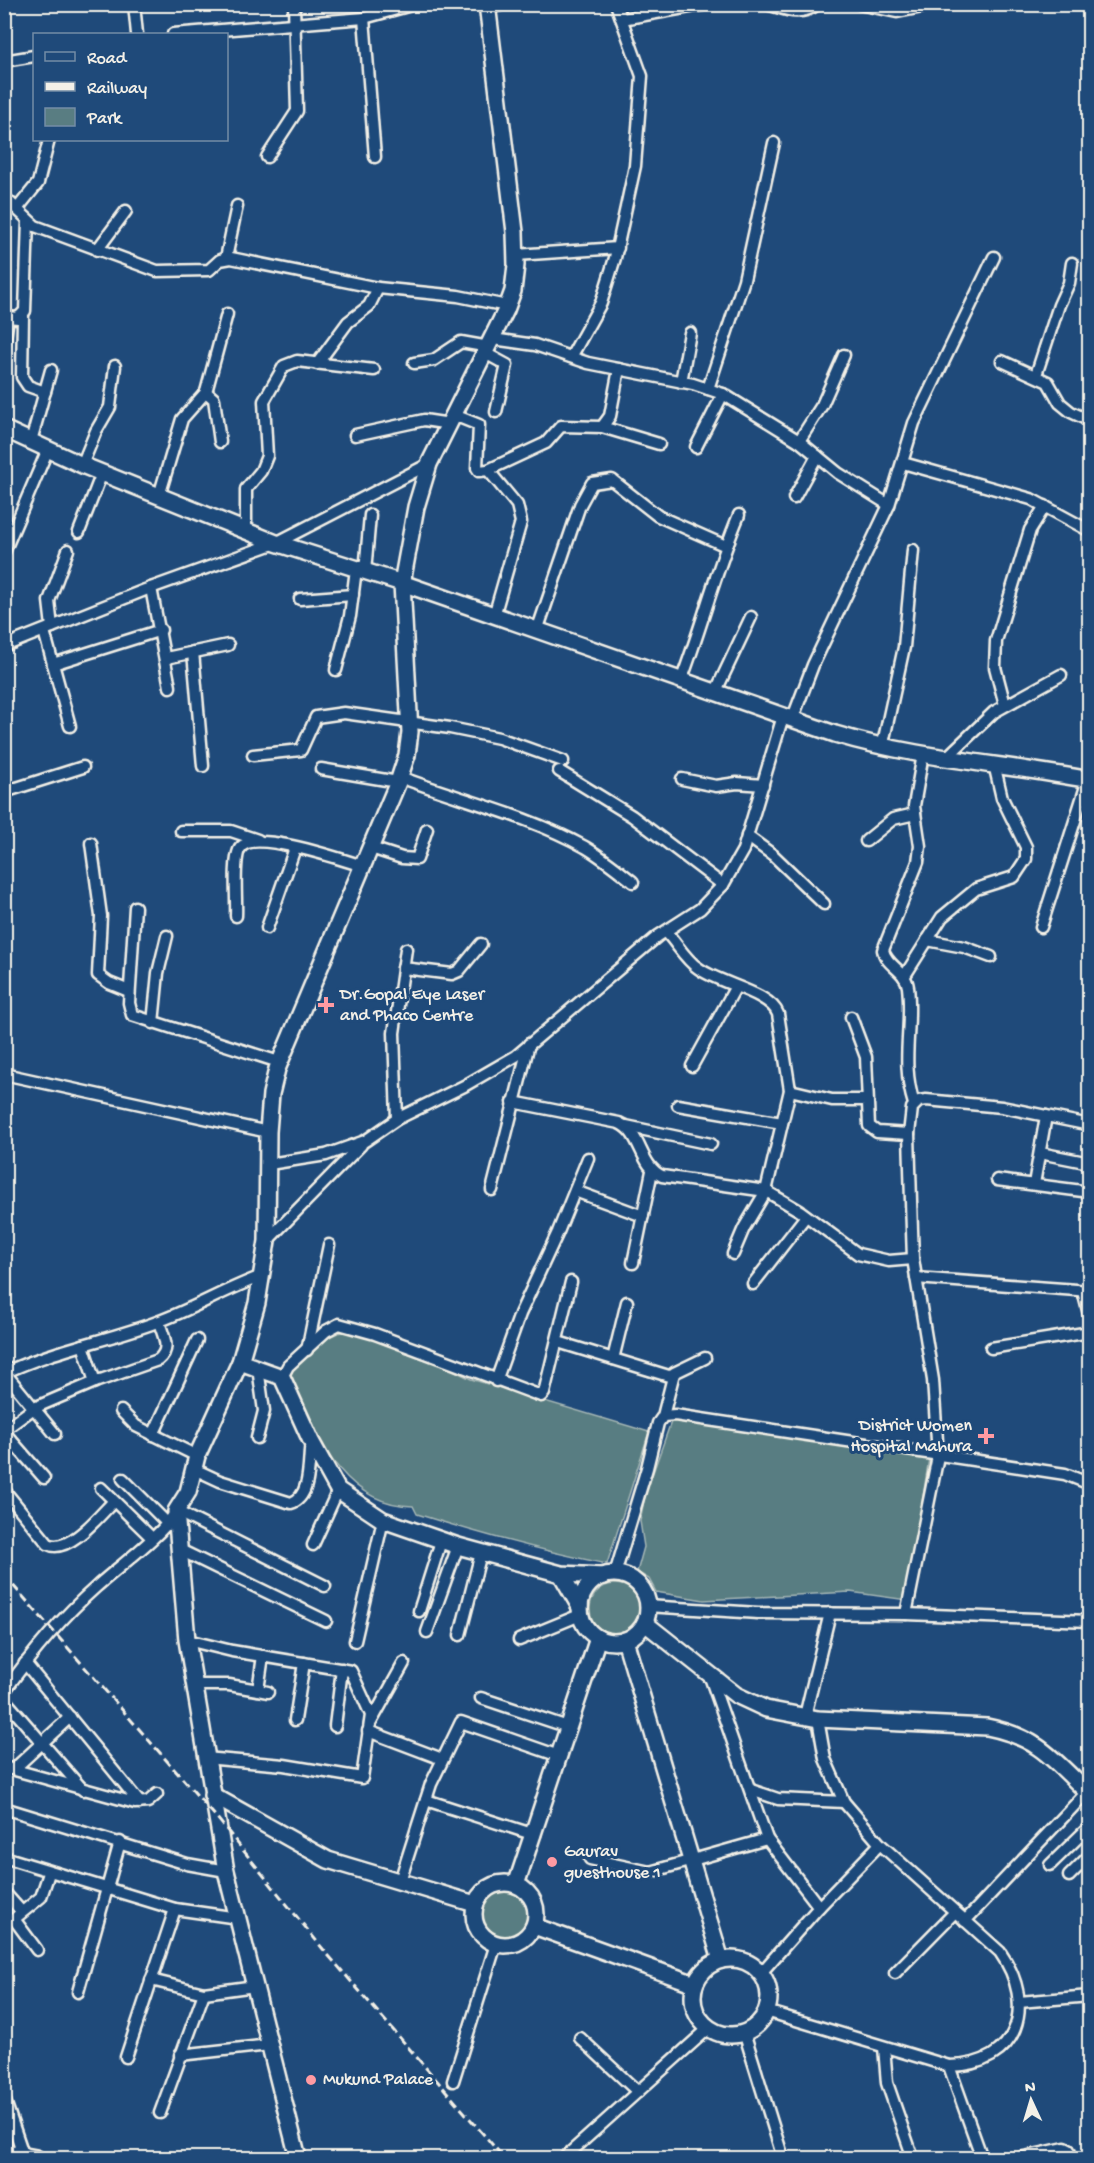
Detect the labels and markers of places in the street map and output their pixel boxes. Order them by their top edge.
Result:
place label: Dr.Gopal Eye Laser and Phaco Centre [339,985,486,1027]
marker: Dr.Gopal Eye Laser and Phaco Centre [317,996,335,1014]
place label: District Women Hospital Mahura [850,1416,973,1458]
marker: District Women Hospital Mahura [977,1427,995,1445]
place label: Gaurav guesthouse 1 [564,1842,661,1884]
marker: Gaurav guesthouse 1 [545,1855,559,1869]
place label: Mukund Palace [323,2070,434,2091]
marker: Mukund Palace [304,2073,318,2087]

